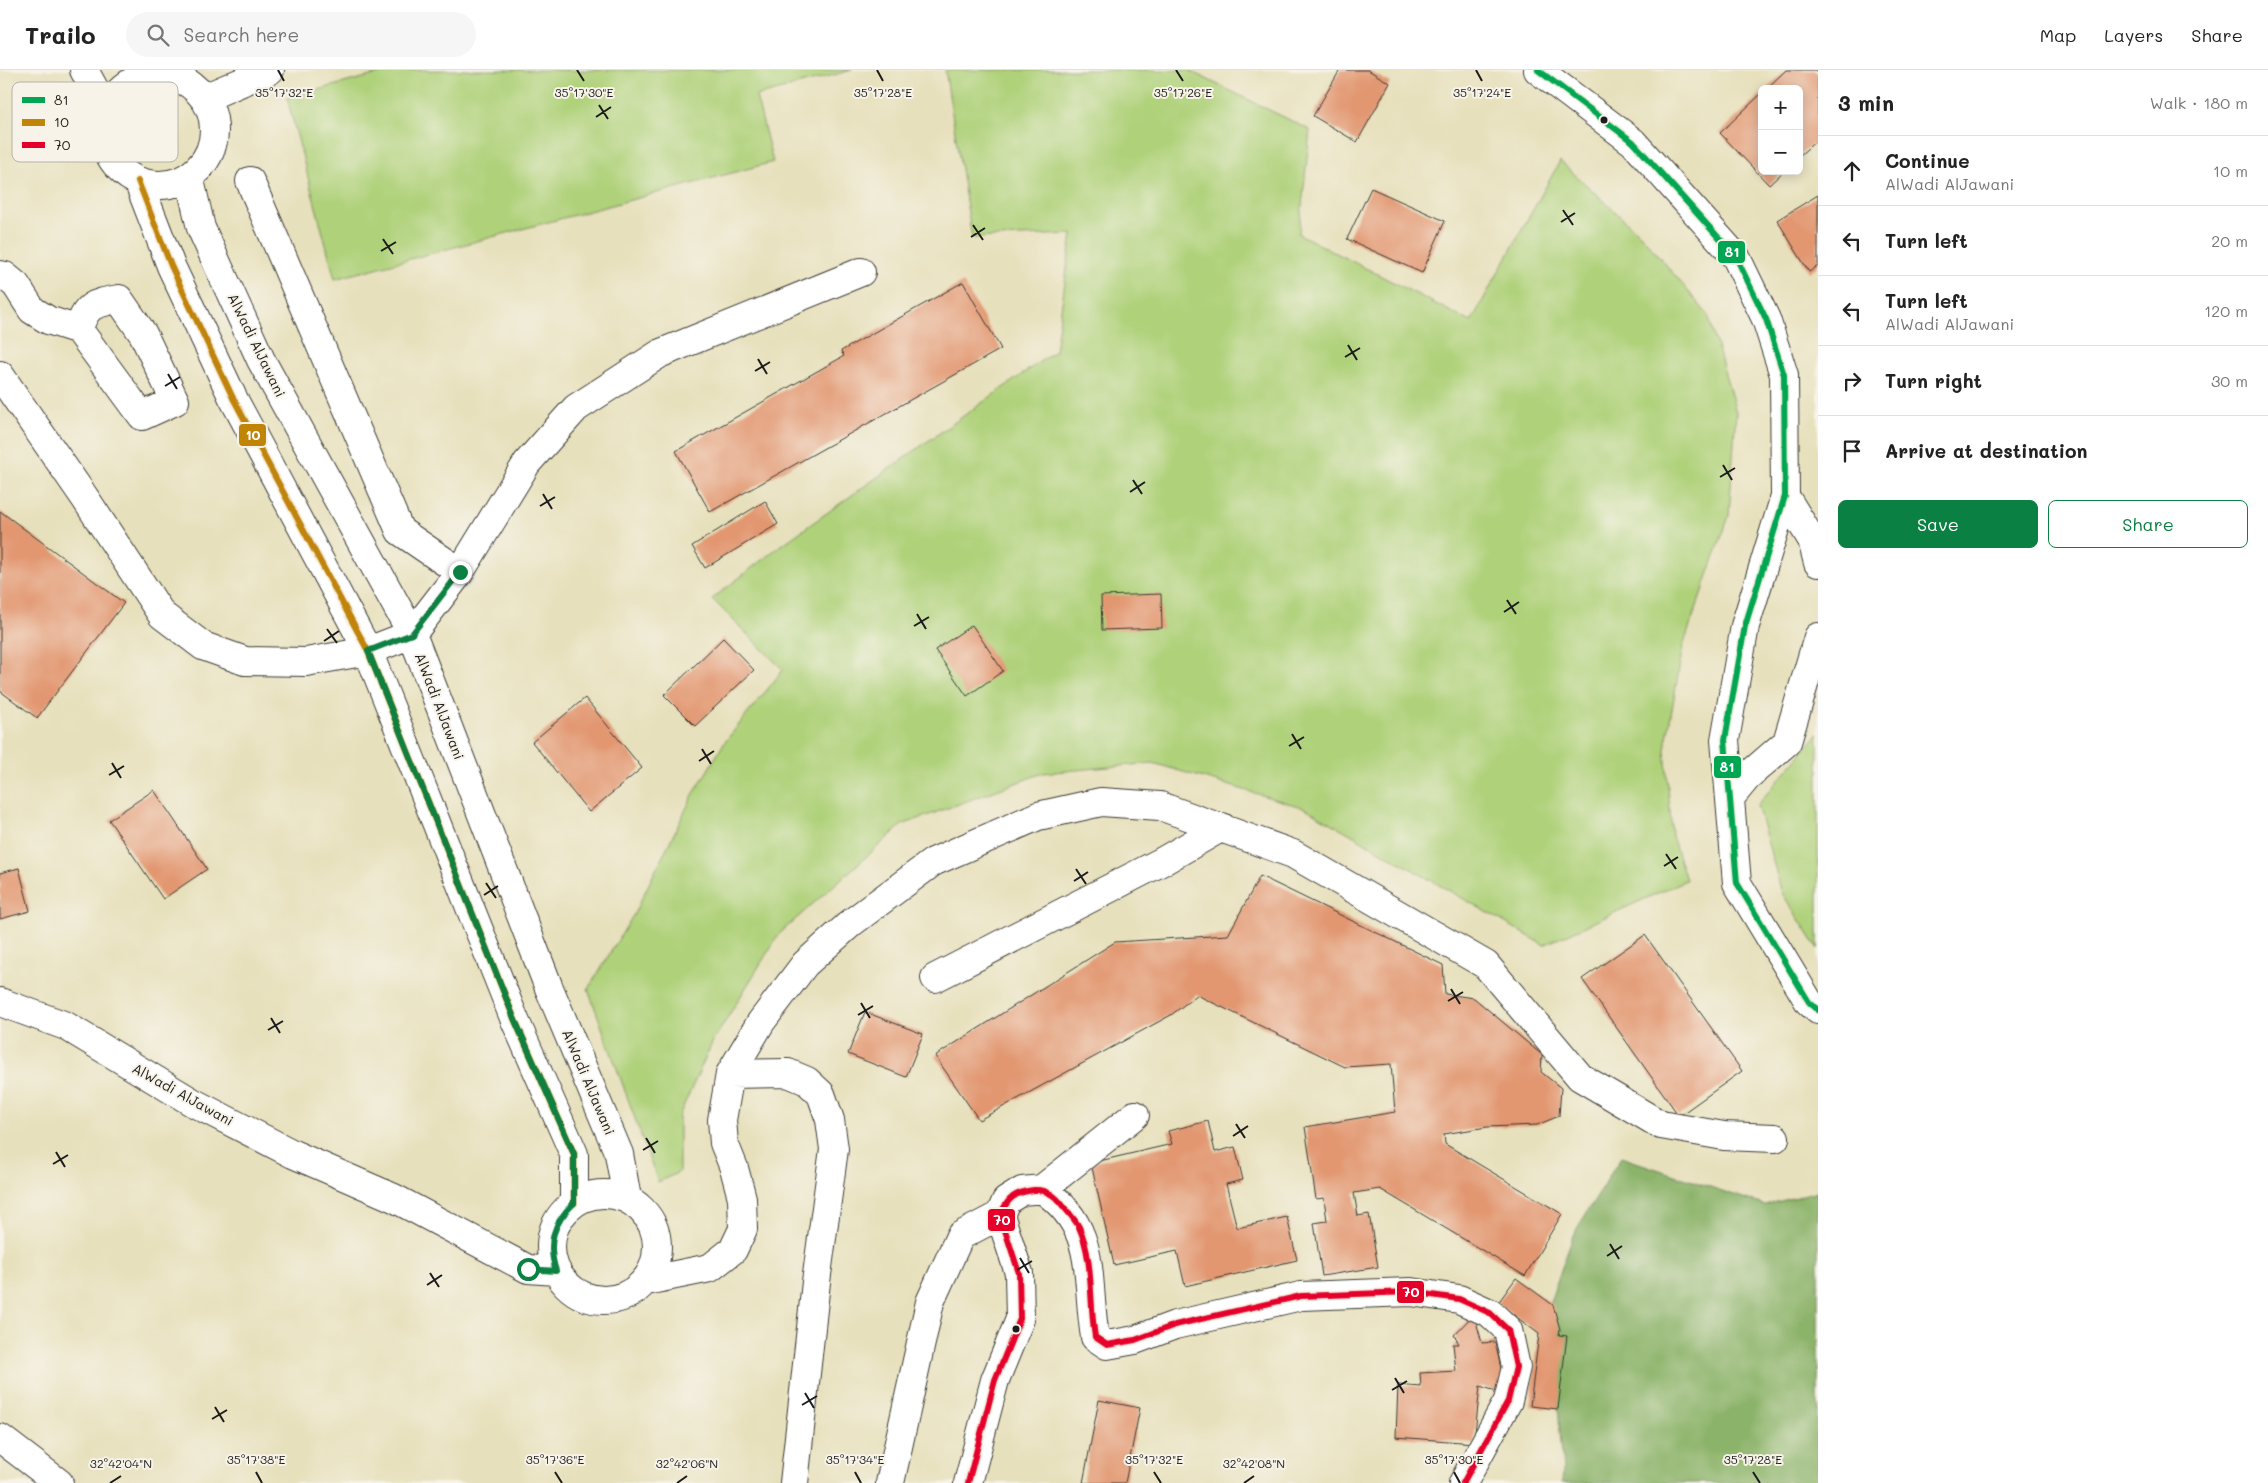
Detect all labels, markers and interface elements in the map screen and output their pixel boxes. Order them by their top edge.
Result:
search box [126,12,476,57]
text: Trailo [25,19,96,50]
icon: search [144,21,172,49]
text: Search here [184,22,299,47]
text: Map [2040,23,2076,47]
text: Layers [2104,23,2163,47]
text: Share [2191,23,2243,47]
legend [12,82,178,162]
text: 35°17'32"E [255,84,313,100]
text: 35°17'30"E [555,84,614,100]
text: 35°17'28"E [854,84,912,100]
text: 35°17'26"E [1154,84,1212,100]
text: 35°17'24"E [1453,84,1511,100]
map controls [1758,85,1803,175]
button: + [1758,85,1803,130]
text: 3 min [1838,89,1894,116]
text: 81 [54,90,69,109]
text: Walk · 180 m [2150,92,2248,113]
text: 10 [54,112,69,131]
unlabelled marker [1599,115,1609,125]
button: − [1758,130,1803,175]
text: 70 [54,135,71,154]
text: Continue [1885,148,1970,173]
icon: ahead [1838,157,1866,185]
text: 10 m [2213,160,2248,181]
text: AlWadi AlJawani [1885,173,2014,194]
icon: left [1838,227,1866,255]
text: Turn left [1885,228,1968,253]
text: 20 m [2211,230,2248,251]
line badge: 81 [1717,240,1746,264]
text: 81 [1725,242,1739,261]
text: Turn left [1885,288,1968,313]
street label: AlWadi AlJawani [224,290,290,400]
icon: left [1838,297,1866,325]
text: 120 m [2204,300,2248,321]
text: AlWadi AlJawani [1885,313,2014,334]
icon: right [1838,367,1866,395]
text: Turn right [1885,368,1982,393]
text: 30 m [2211,370,2248,391]
line badge: 10 [238,423,267,447]
text: 10 [245,425,261,444]
icon: arrive [1838,437,1866,465]
text: Arrive at destination [1885,438,2088,463]
button: Save [1838,500,2038,548]
button: Share [2048,500,2248,548]
route end [449,561,472,584]
street label: AlWadi AlJawani [411,650,469,762]
line badge: 81 [1713,755,1742,779]
text: 81 [1720,757,1734,776]
street label: AlWadi AlJawani [558,1026,620,1138]
street label: AlWadi AlJawani [129,1058,237,1130]
line badge: 70 [987,1208,1016,1232]
text: 70 [994,1210,1010,1229]
route start [517,1258,540,1281]
line badge: 70 [1396,1280,1425,1304]
text: 70 [1403,1282,1419,1301]
unlabelled marker [1011,1324,1021,1334]
text: 35°17'38"E [227,1451,285,1467]
text: 35°17'36"E [526,1451,584,1467]
text: 35°17'34"E [826,1451,884,1467]
text: 35°17'32"E [1125,1451,1183,1467]
text: 35°17'30"E [1425,1451,1484,1467]
text: 35°17'28"E [1724,1451,1782,1467]
text: 32°42'04"N [90,1455,152,1471]
text: 32°42'06"N [656,1455,718,1471]
text: 32°42'08"N [1223,1455,1285,1471]

